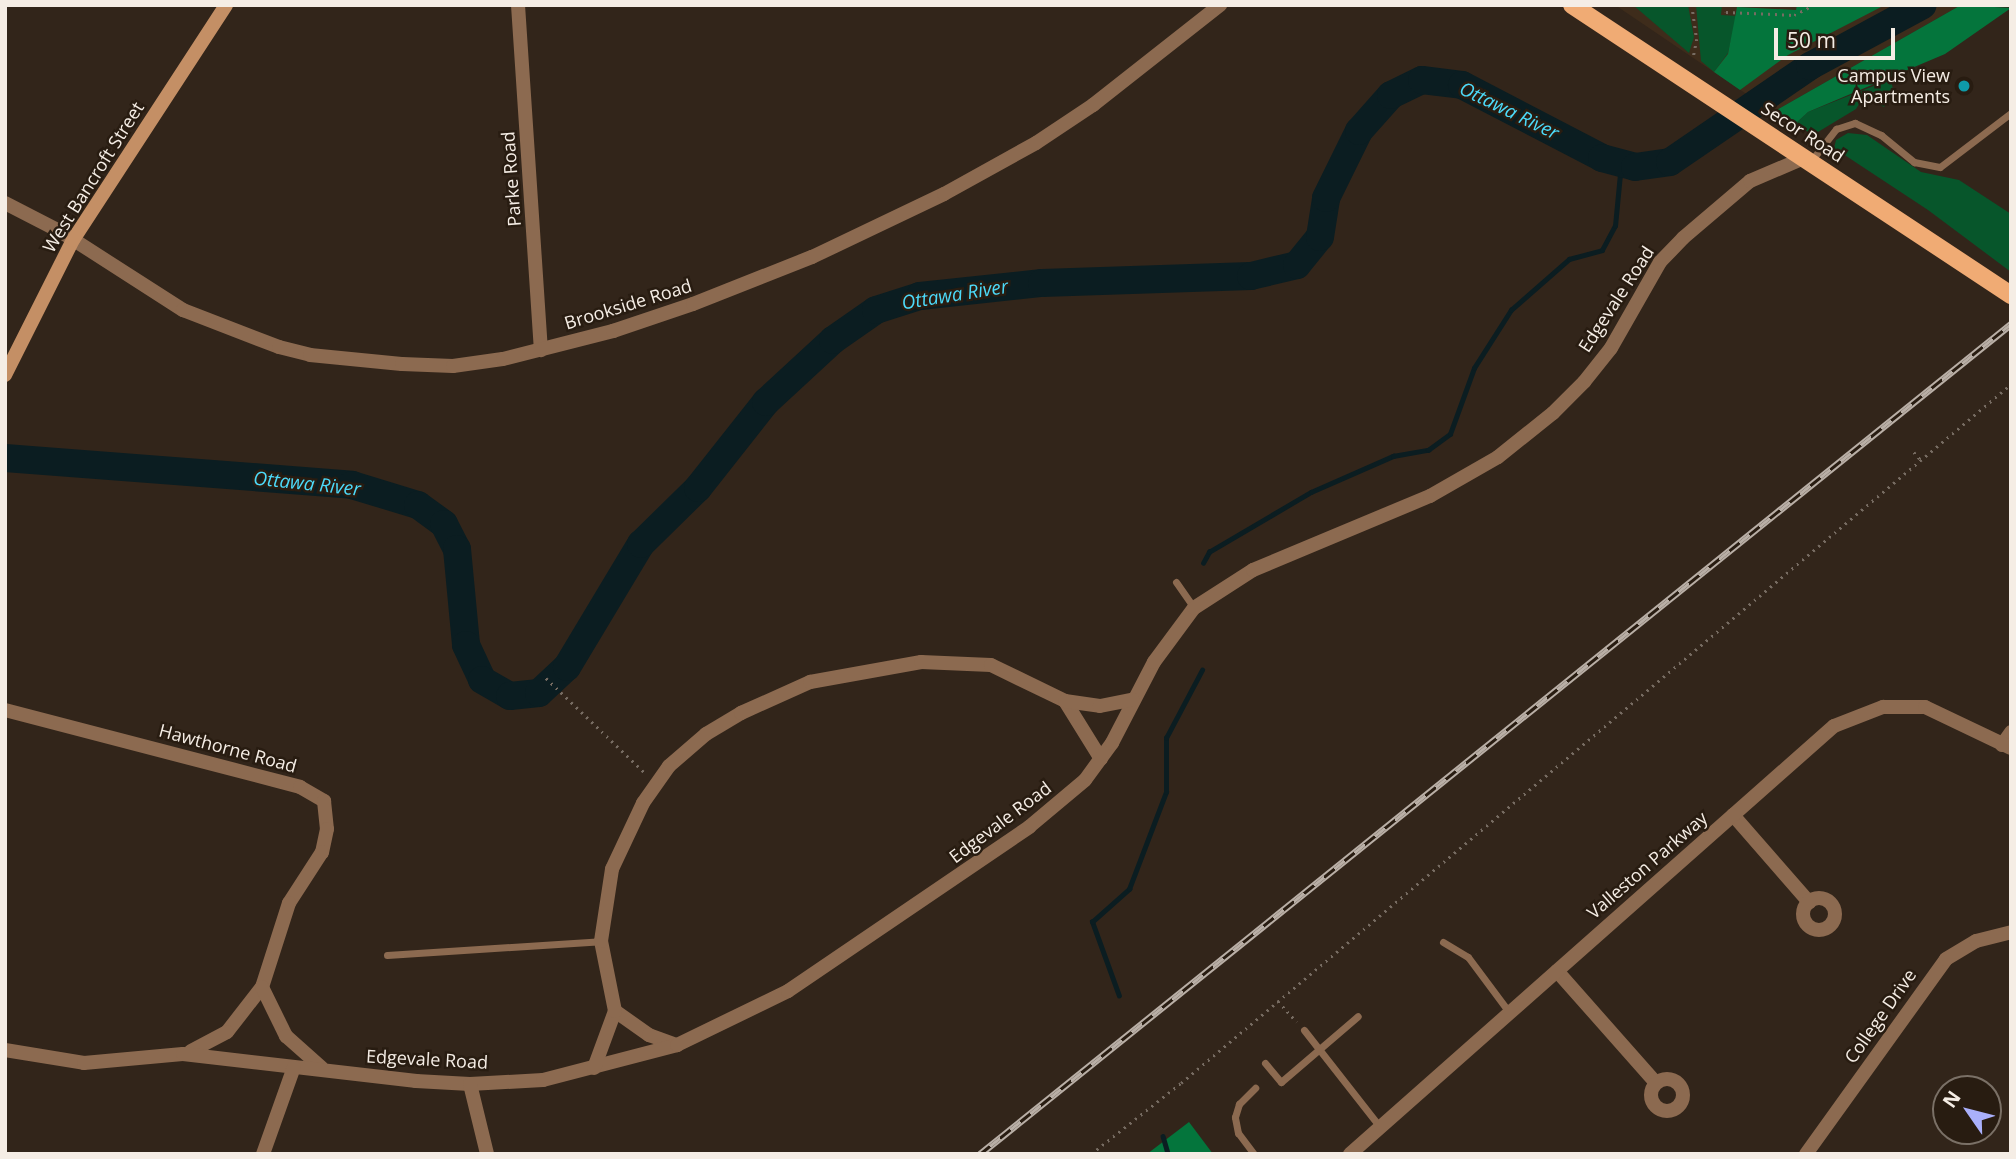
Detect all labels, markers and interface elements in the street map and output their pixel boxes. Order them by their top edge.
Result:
scale bar [1778,14,1899,58]
text: 50 m [1787,26,1836,54]
place label: Campus View Apartments [1837,65,1950,108]
water label: Ottawa River [1456,77,1562,145]
marker: Campus View Apartments [1956,78,1972,94]
street label: Secor Road [1758,97,1848,167]
street label: West Bancroft Street [38,98,148,256]
street label: Parke Road [497,131,525,227]
street label: Edgevale Road [1574,242,1658,356]
street label: Brookside Road [562,274,694,334]
water label: Ottawa River [900,275,1010,315]
water label: Ottawa River [252,467,362,501]
street label: Hawthorne Road [157,719,299,777]
street label: Edgevale Road [945,777,1055,867]
street label: Valleston Parkway [1583,807,1711,923]
street label: College Drive [1840,965,1920,1067]
street label: Edgevale Road [365,1045,489,1073]
north arrow [1932,1075,2002,1145]
text: N [1936,1085,1967,1113]

